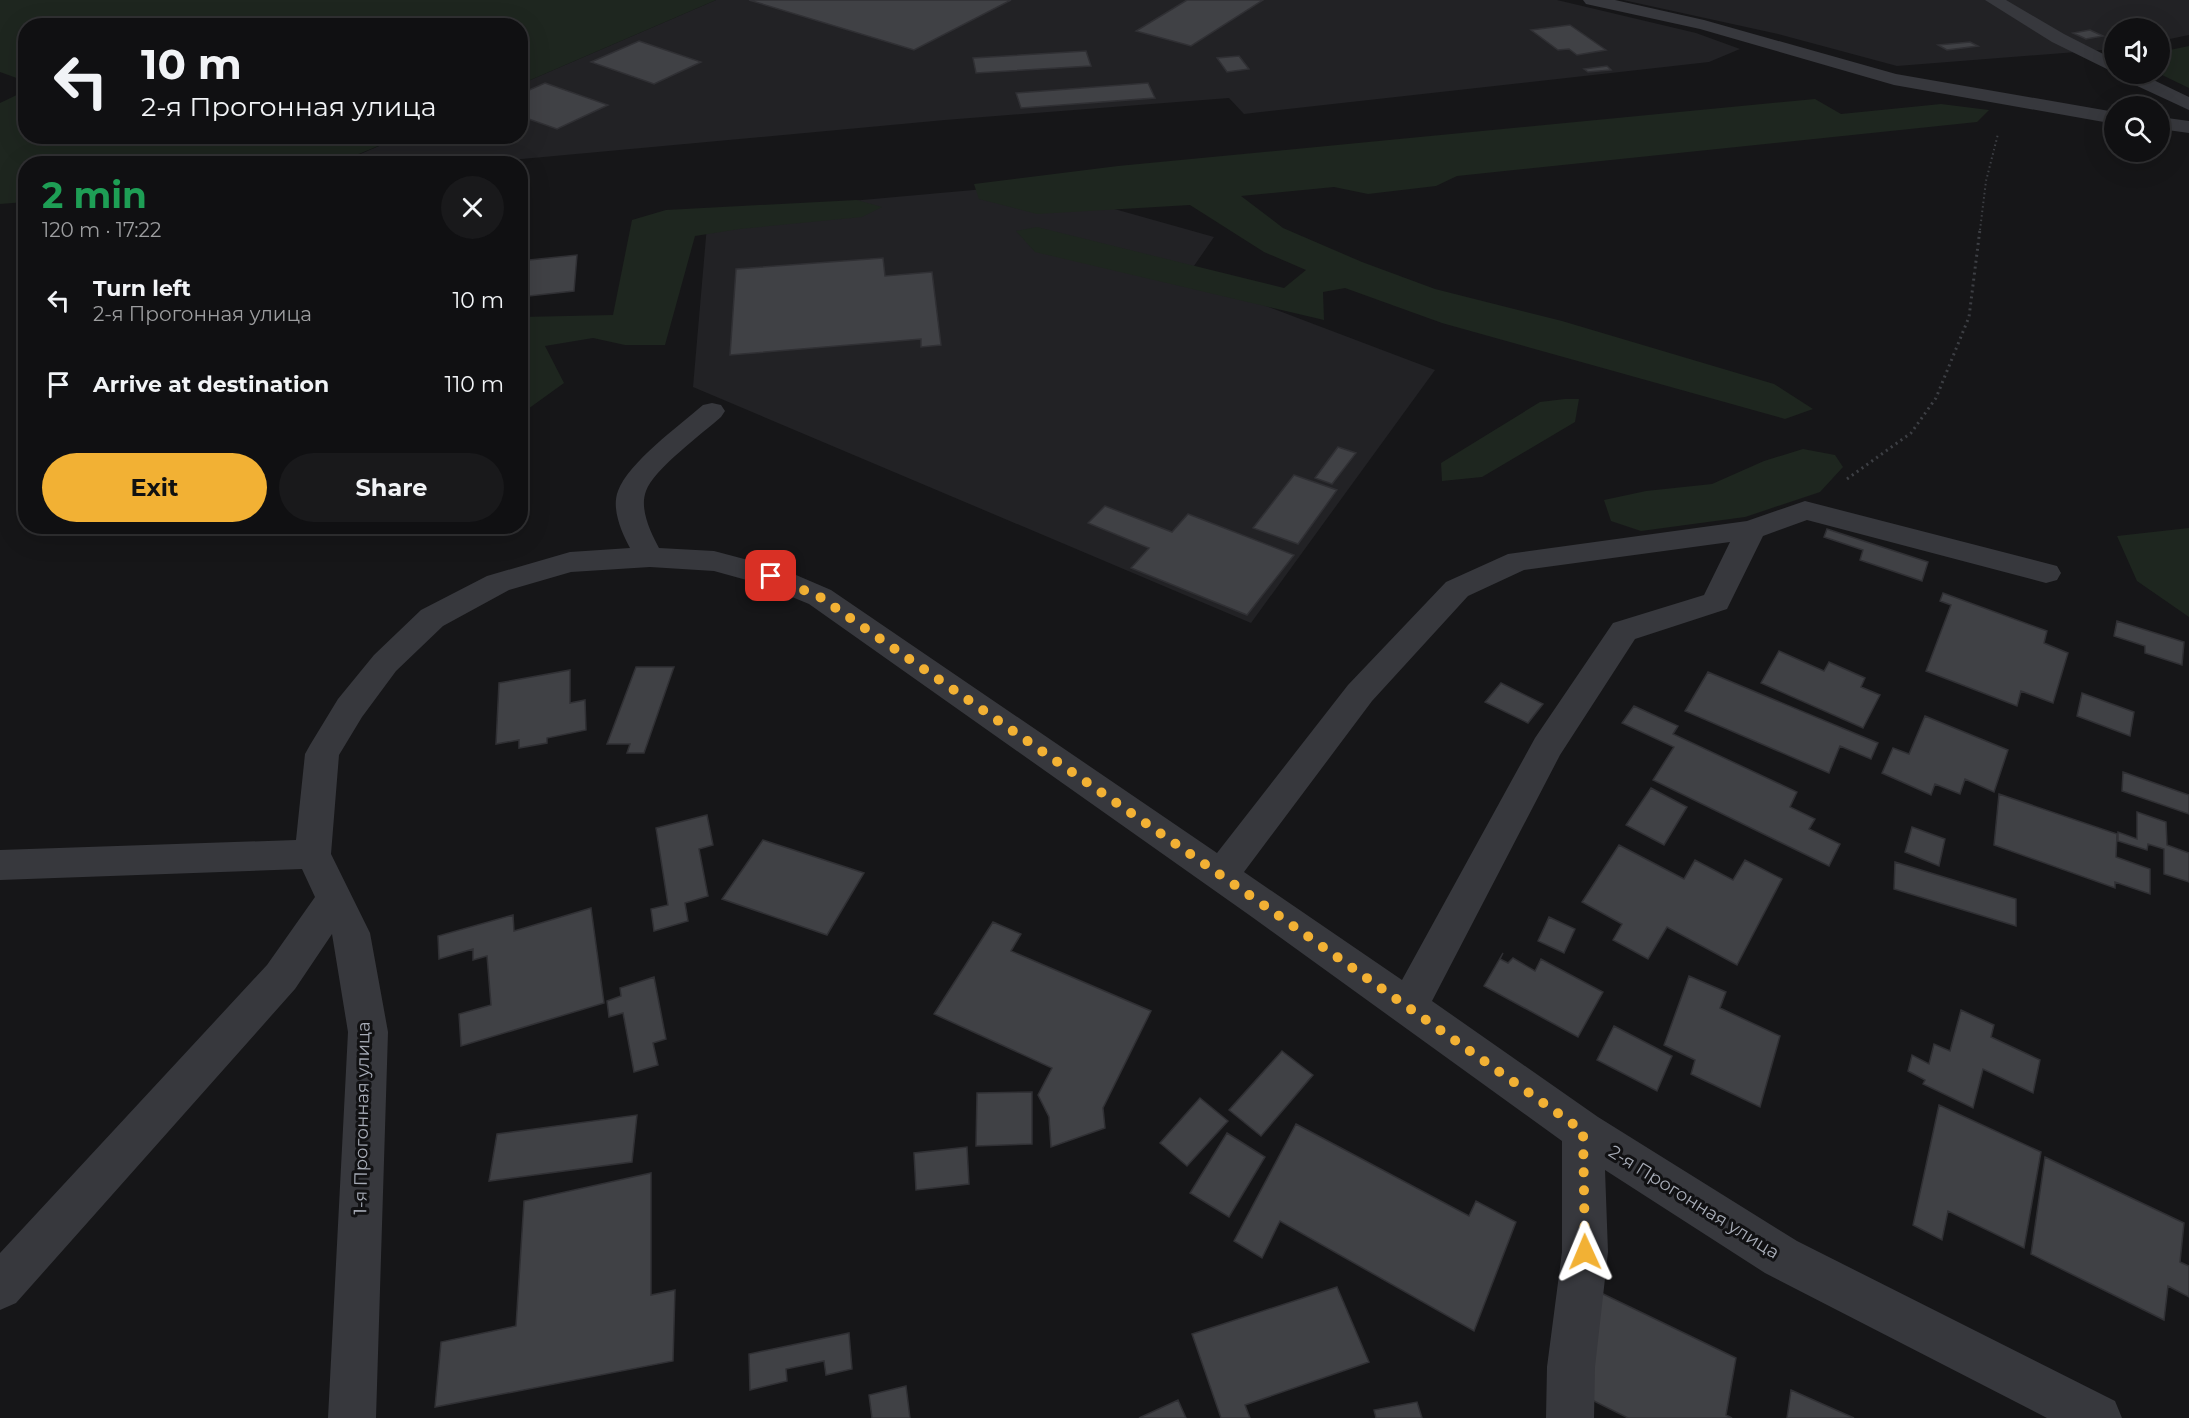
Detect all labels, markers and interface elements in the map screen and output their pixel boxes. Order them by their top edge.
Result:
map controls [2104,18,2170,162]
button: sound [2104,18,2170,84]
text: 10 m [141,38,242,90]
icon: left [42,42,120,120]
text: 2-я Прогонная улица [141,90,437,123]
button: search [2104,96,2170,162]
text: 2 min [42,173,147,217]
button: close [441,176,504,239]
text: 120 m · 17:22 [42,218,161,242]
text: Turn left [93,275,191,302]
icon: left [42,284,75,317]
text: 10 m [452,287,504,314]
text: 2-я Прогонная улица [93,302,312,326]
icon: arrive [42,368,75,401]
text: Arrive at destination [93,371,329,398]
text: 110 m [444,371,504,398]
button: Exit [42,453,267,522]
button: Share [279,453,504,522]
pin [745,550,796,601]
icon: arrive [754,559,787,592]
street label: 1-я Прогонная улица [349,1021,375,1215]
street label: 2-я Прогонная улица [1605,1140,1783,1264]
position arrow [1553,1220,1617,1284]

